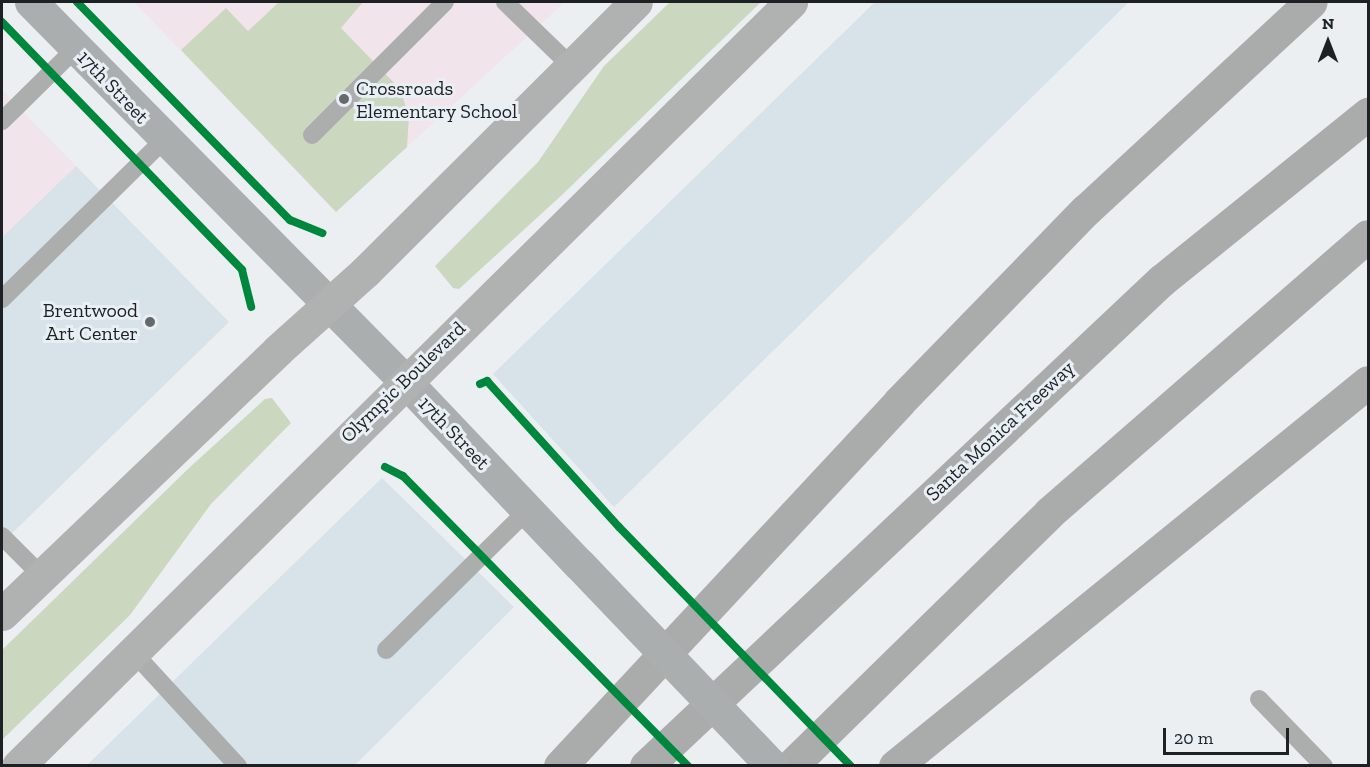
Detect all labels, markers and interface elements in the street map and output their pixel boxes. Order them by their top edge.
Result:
north arrow [1298,12,1358,72]
text: N [1322,14,1334,33]
street label: 17th Street [72,45,154,129]
place label: Crossroads Elementary School [356,76,518,123]
marker: Crossroads Elementary School [337,92,351,106]
place label: Brentwood Art Center [43,298,138,345]
marker: Brentwood Art Center [143,315,157,329]
street label: Olympic Boulevard [336,316,470,448]
street label: Santa Monica Freeway [921,356,1079,506]
street label: 17th Street [413,391,495,475]
scale bar [1166,716,1292,754]
text: 20 m [1174,727,1213,749]

